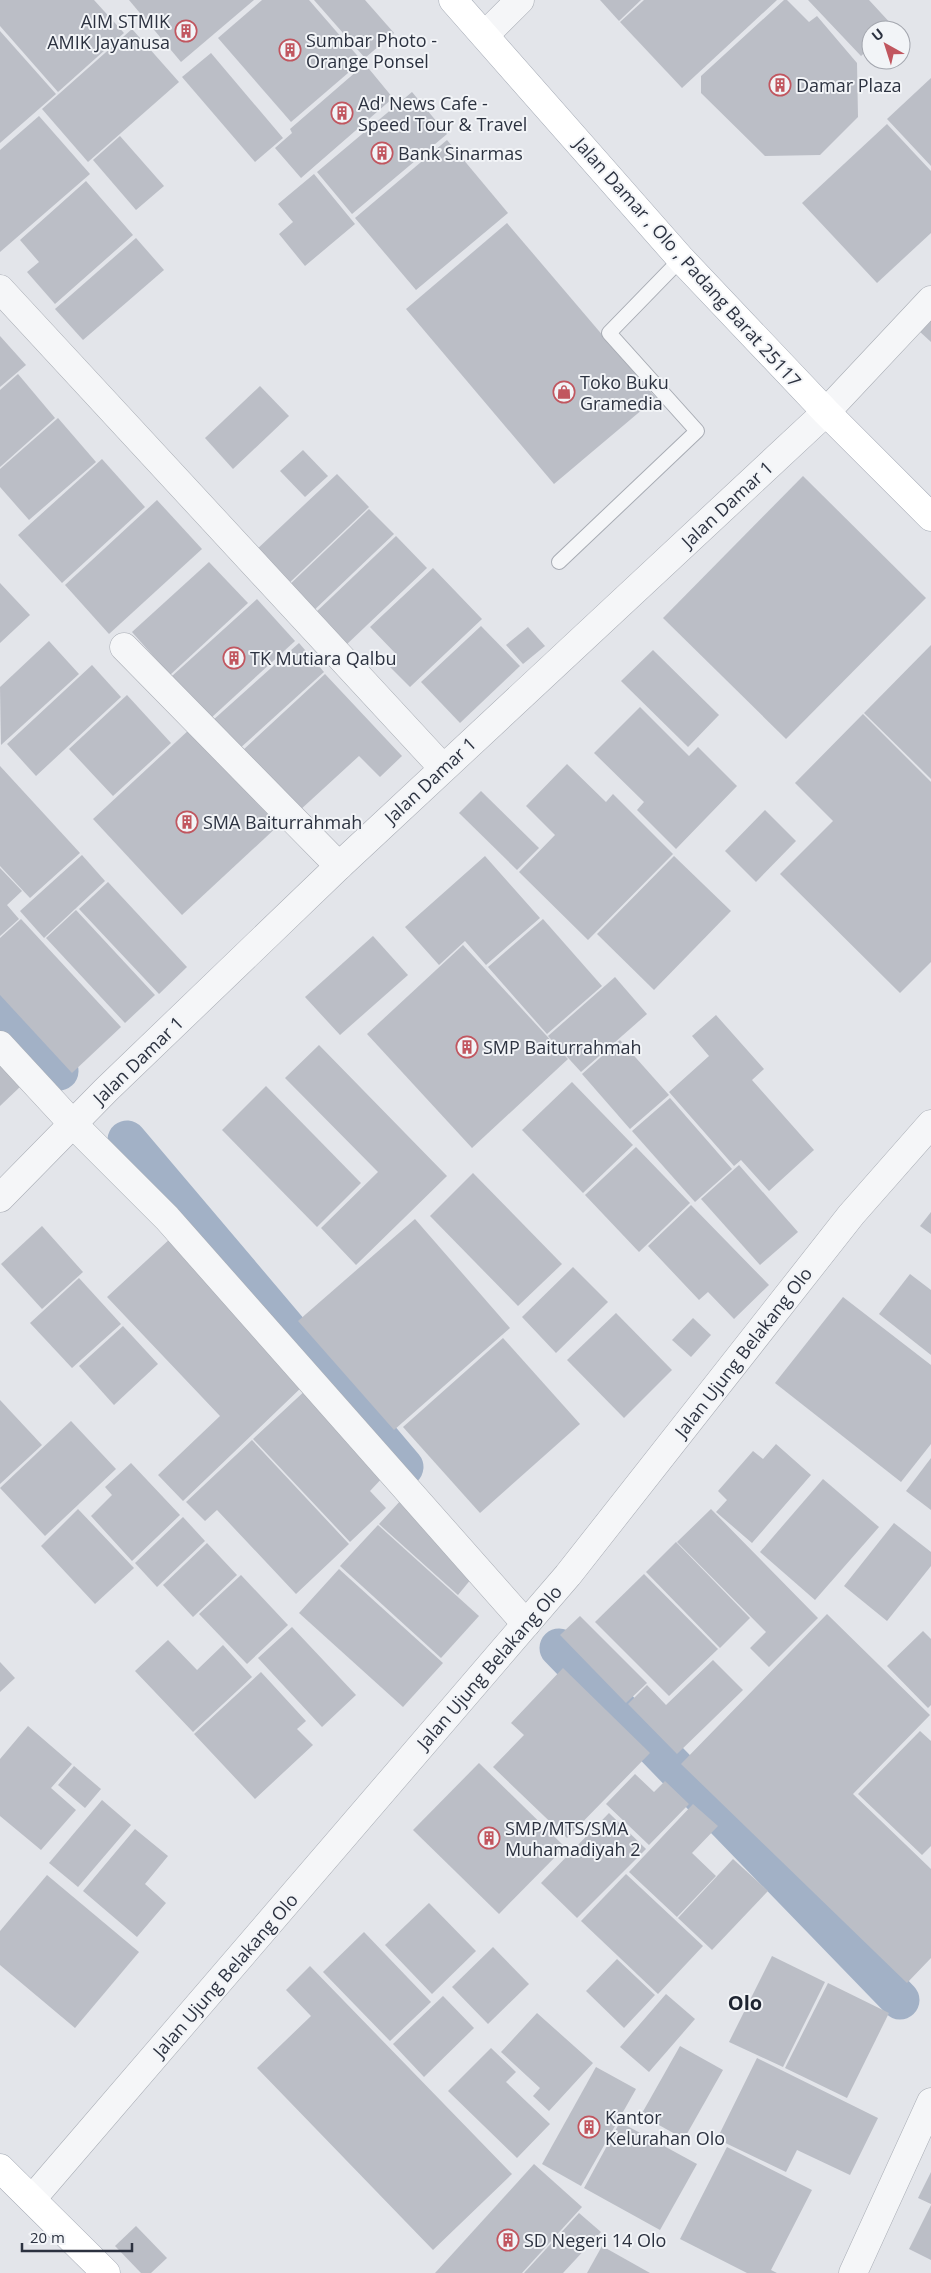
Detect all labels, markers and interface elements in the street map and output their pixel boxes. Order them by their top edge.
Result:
place label: AIM STMIK AMIK Jayanusa [47,9,171,54]
building icon: AIM STMIK AMIK Jayanusa [174,19,198,43]
north arrow [861,20,911,70]
text: U [867,24,888,45]
place label: Sumbar Photo - Orange Ponsel [306,28,437,73]
building icon: Sumbar Photo - Orange Ponsel [278,38,302,62]
building icon: Damar Plaza [768,73,792,97]
place label: Damar Plaza [796,73,902,97]
place label: Ad' News Cafe - Speed Tour & Travel [358,91,527,136]
building icon: Ad' News Cafe - Speed Tour & Travel [330,101,354,125]
street label: Jalan Damar , Olo , Padang Barat 25117 [568,130,807,392]
building icon: Bank Sinarmas [370,141,394,165]
place label: Bank Sinarmas [398,141,523,165]
place label: Toko Buku Gramedia [580,370,669,415]
shop icon: Toko Buku Gramedia [552,380,576,404]
street label: Jalan Damar 1 [675,455,778,554]
building icon: TK Mutiara Qalbu [222,646,246,670]
place label: TK Mutiara Qalbu [250,646,396,670]
street label: Jalan Damar 1 [378,731,481,830]
building icon: SMA Baiturrahmah [175,810,199,834]
place label: SMA Baiturrahmah [203,810,362,834]
street label: Jalan Damar 1 [86,1011,188,1111]
building icon: SMP Baiturrahmah [455,1035,479,1059]
place label: SMP Baiturrahmah [483,1035,642,1059]
street label: Jalan Ujung Belakang Olo [668,1262,817,1444]
street label: Jalan Ujung Belakang Olo [410,1580,567,1756]
place label: SMP/MTS/SMA Muhamadiyah 2 [505,1816,641,1861]
building icon: SMP/MTS/SMA Muhamadiyah 2 [477,1826,501,1850]
street label: Jalan Ujung Belakang Olo [146,1888,303,2064]
district label: Olo [728,1989,762,2016]
place label: Kantor Kelurahan Olo [605,2105,725,2150]
building icon: Kantor Kelurahan Olo [577,2115,601,2139]
scale bar [22,2220,132,2252]
text: 20 m [30,2227,65,2247]
building icon: SD Negeri 14 Olo [496,2228,520,2252]
place label: SD Negeri 14 Olo [524,2228,666,2252]

